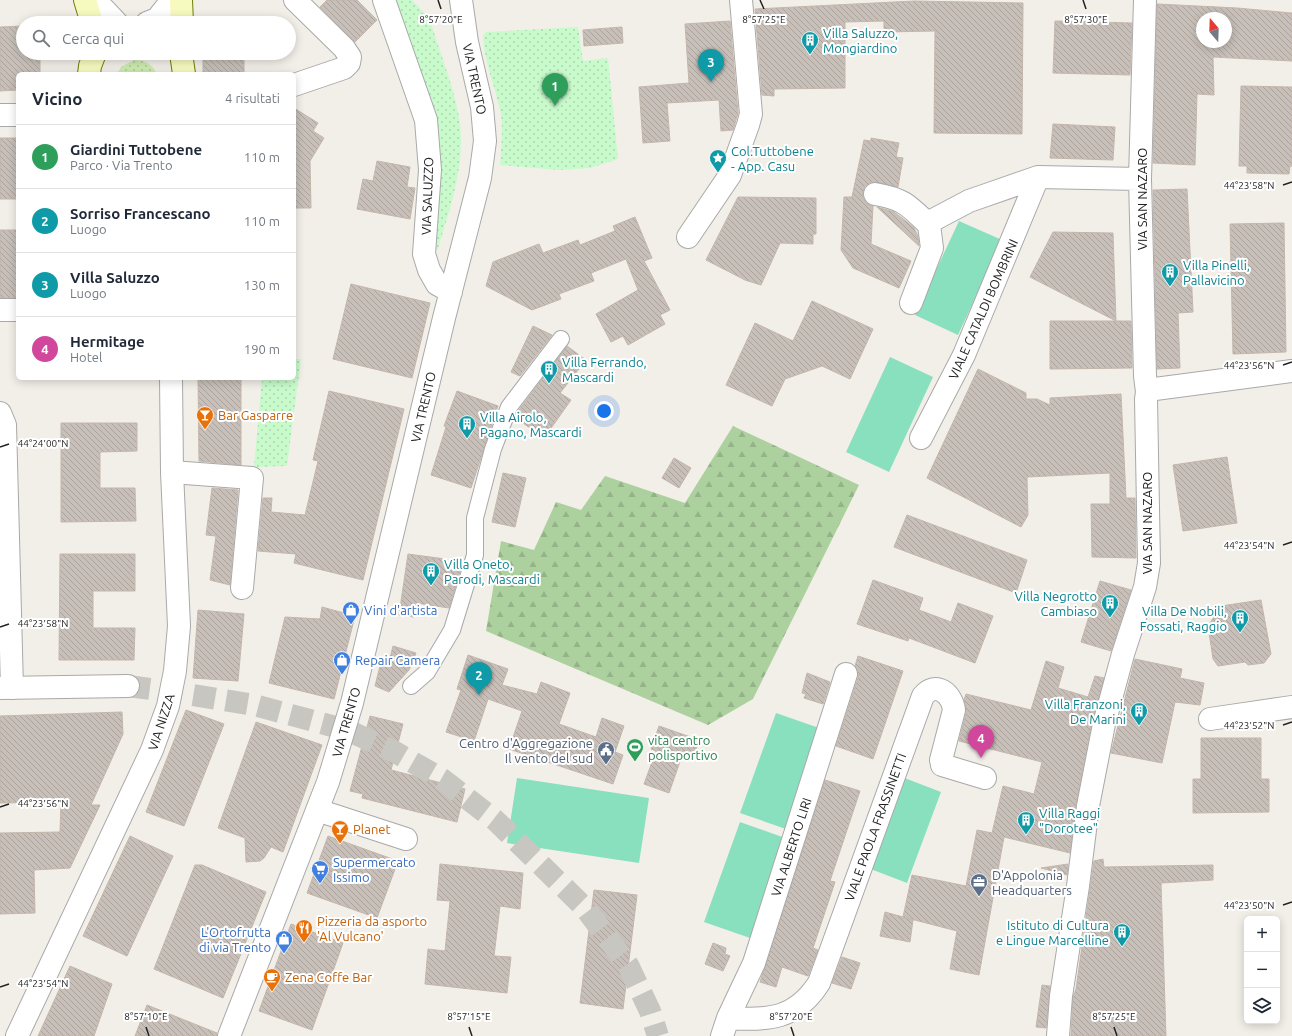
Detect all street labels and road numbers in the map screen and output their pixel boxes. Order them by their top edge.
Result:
street label: VIA TRENTO [461,42,489,116]
street label: VIA SAN NAZARO [1135,148,1149,250]
street label: VIA SALUZZO [419,157,435,235]
street label: VIALE CATALDI BOMBRINI [946,237,1020,381]
street label: VIA TRENTO [408,370,438,444]
street label: VIA SAN NAZARO [1140,472,1154,574]
street label: VIA TRENTO [329,685,363,759]
street label: VIA NIZZA [145,691,177,752]
street label: VIALE PAOLA FRASSINETTI [842,751,908,903]
street label: VIA ALBERTO LIRI [768,796,814,898]

